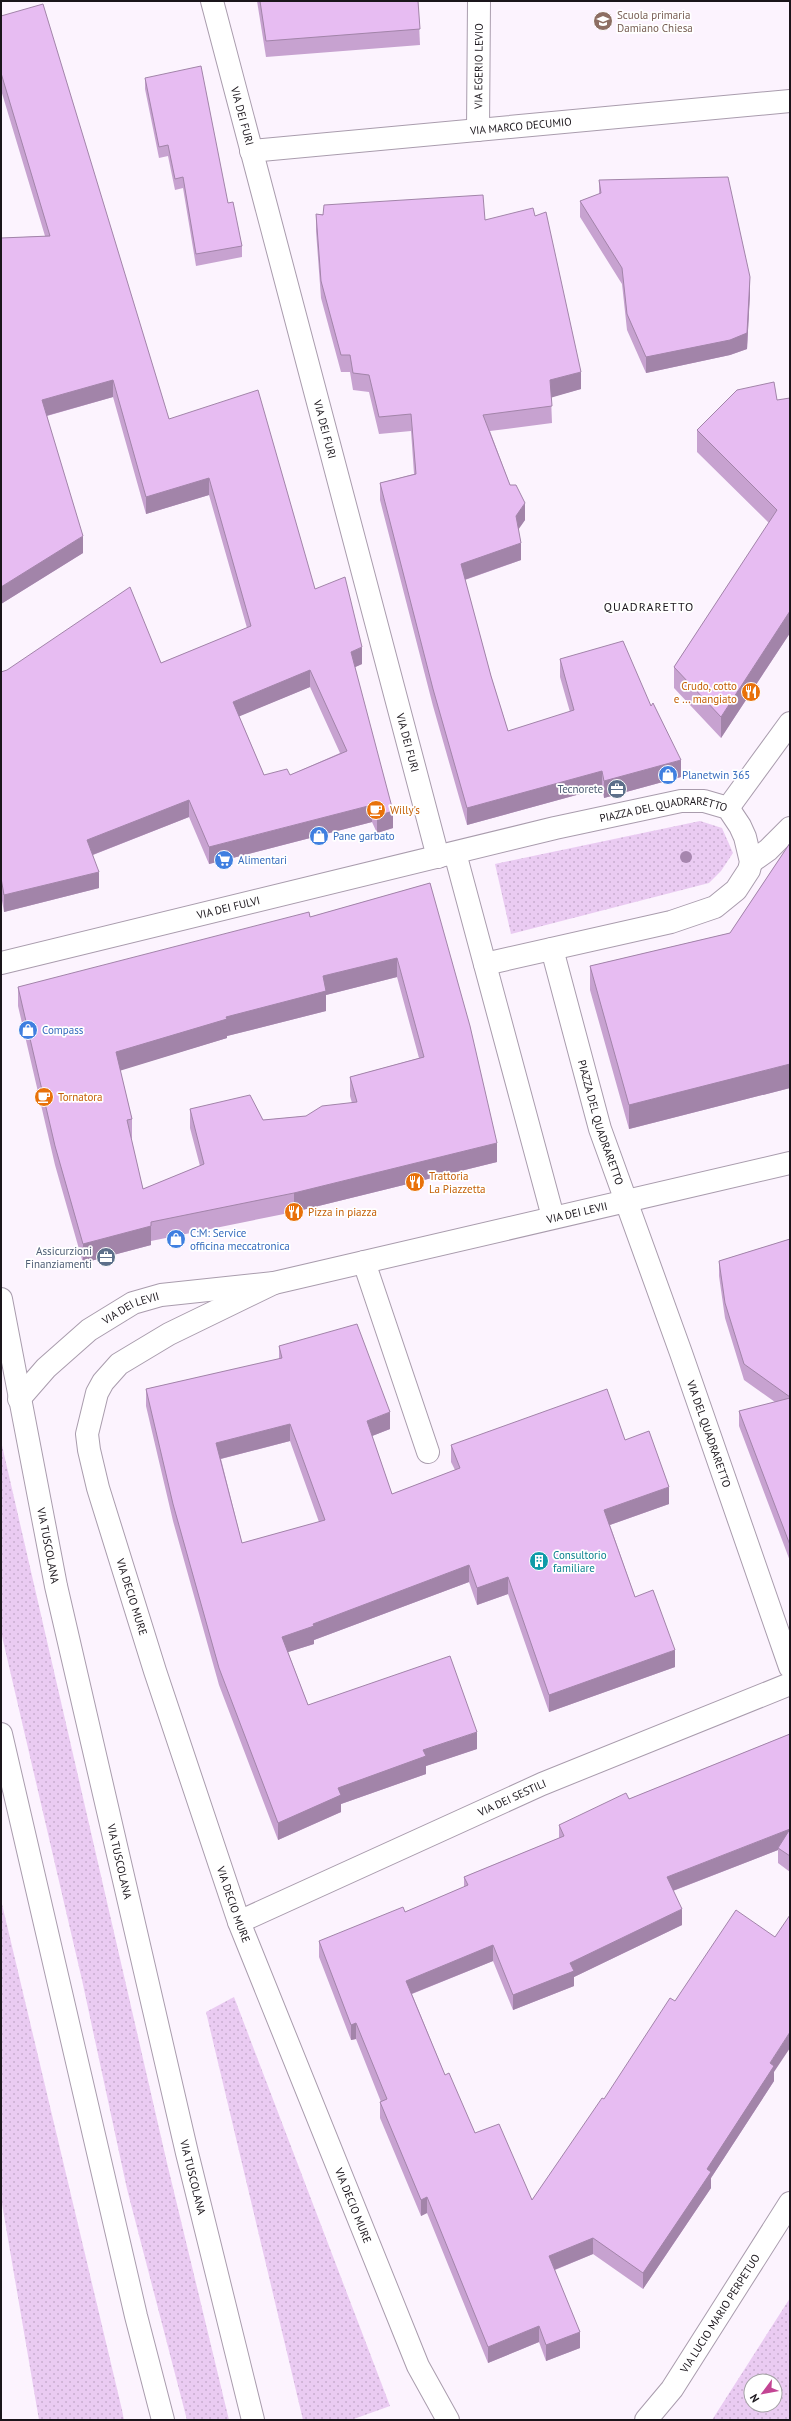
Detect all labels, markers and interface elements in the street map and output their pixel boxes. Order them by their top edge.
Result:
place label: Scuola primaria Damiano Chiesa [617,8,693,35]
school or university icon: Scuola primaria Damiano Chiesa [592,10,614,32]
street label: VIA EGERIO LEVIO [471,23,486,110]
street label: VIA DEI FURI [228,84,257,147]
street label: VIA MARCO DECUMIO [468,114,572,138]
street label: VIA DEI FURI [310,397,340,460]
district label: QUADRARETTO [604,599,694,614]
place label: Crudo, cotto e ... mangiato [674,679,737,706]
restaurant icon: Crudo, cotto e ... mangiato [740,681,762,703]
street label: VIA DEI FURI [393,711,422,774]
shop icon: Planetwin 365 [657,764,679,786]
place label: Planetwin 365 [682,768,750,782]
office icon: Tecnorete [606,778,628,800]
place label: Tecnorete [557,782,603,796]
street label: PIAZZA DEL QUADRARETTO [598,794,729,825]
cafe icon: Willy's [365,799,387,821]
place label: Willy's [390,803,420,817]
shop icon: Pane garbato [308,825,330,847]
place label: Pane garbato [333,829,395,843]
supermarket icon: Alimentari [213,849,235,871]
place label: Alimentari [238,853,287,867]
street label: VIA DEI FULVI [194,893,261,922]
shop icon: Compass [17,1019,39,1041]
place label: Compass [42,1023,84,1037]
street label: PIAZZA DEL QUADRARETTO [575,1058,627,1187]
cafe icon: Tornatora [33,1086,55,1108]
place label: Tornatora [58,1090,103,1104]
place label: Trattoria La Piazzetta [429,1169,486,1196]
restaurant icon: Trattoria La Piazzetta [404,1171,426,1193]
street label: VIA DEI LEVII [544,1199,609,1227]
restaurant icon: Pizza in piazza [283,1201,305,1223]
place label: Pizza in piazza [308,1205,377,1219]
place label: C:M: Service officina meccatronica [190,1226,290,1253]
shop icon: C:M: Service officina meccatronica [165,1228,187,1250]
place label: Assicurzioni Finanziamenti [25,1244,92,1271]
office icon: Assicurzioni Finanziamenti [95,1246,117,1268]
street label: VIA DEI LEVII [99,1289,161,1328]
street label: VIA DEL QUADRARETTO [684,1377,734,1489]
street label: VIA TUSCOLANA [34,1506,62,1585]
place label: Consultorio familiare [553,1548,607,1575]
building icon: Consultorio familiare [528,1550,550,1572]
street label: VIA DECIO MURE [113,1556,150,1637]
street label: VIA DEI SESTILI [475,1776,548,1820]
street label: VIA TUSCOLANA [104,1822,135,1901]
street label: VIA DECIO MURE [214,1864,254,1945]
street label: VIA TUSCOLANA [177,2137,209,2217]
street label: VIA DECIO MURE [331,2165,375,2245]
street label: VIA LUCIO MARIO PERPETUO [677,2251,763,2376]
north arrow [743,2373,783,2413]
text: N [747,2392,762,2405]

